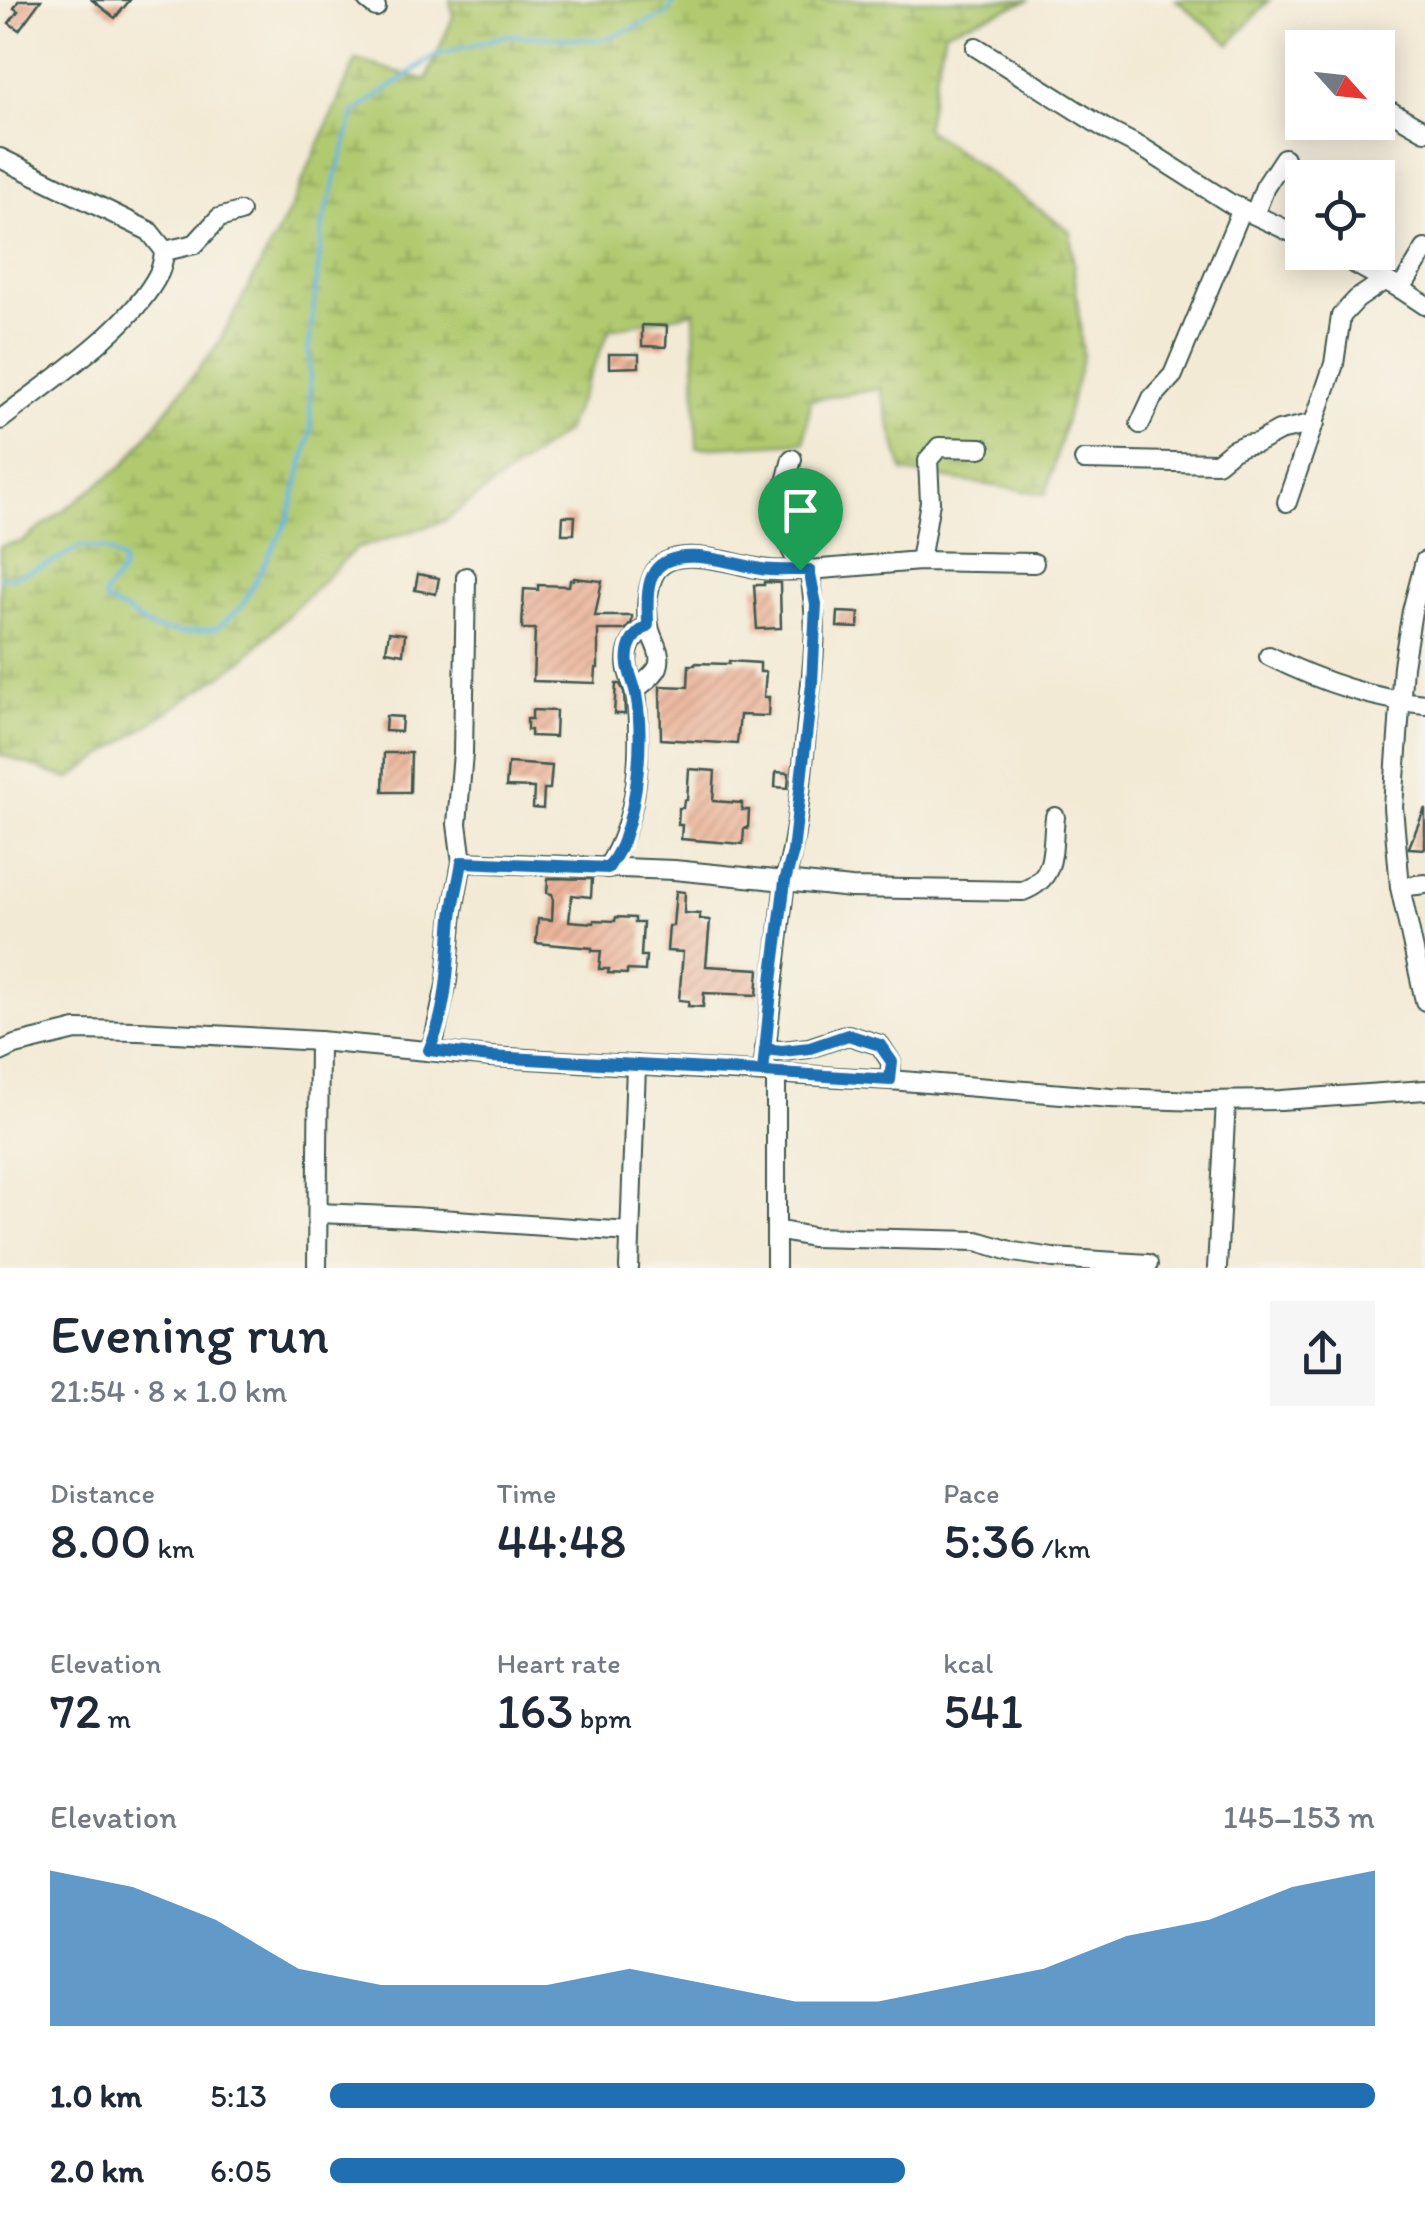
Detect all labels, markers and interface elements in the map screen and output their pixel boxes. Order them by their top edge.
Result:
north arrow [1285,30,1395,140]
map controls [1285,30,1395,270]
button: locate [1285,160,1395,270]
pin [758,468,843,571]
icon: arrive [773,483,828,538]
text: Evening run [50,1301,329,1367]
button: share [1270,1301,1375,1406]
text: 21:54 · 8 × 1.0 km [50,1372,287,1410]
text: Distance [50,1476,155,1510]
text: Time [497,1476,556,1510]
text: Pace [943,1476,999,1510]
text: 8.00 [50,1510,151,1571]
text: 44:48 [497,1510,626,1571]
text: 5:36 [943,1510,1036,1571]
text: km [151,1531,195,1565]
text: /km [1036,1531,1091,1565]
text: Elevation [50,1646,161,1680]
text: Heart rate [497,1646,621,1680]
text: kcal [943,1646,993,1680]
text: 72 [50,1680,101,1741]
text: 163 [497,1680,574,1741]
text: 541 [943,1680,1023,1741]
text: m [101,1701,131,1735]
text: bpm [574,1701,632,1735]
text: Elevation [50,1798,177,1836]
text: 145–153 m [1223,1798,1375,1836]
text: 1.0 km [50,2077,142,2115]
text: 5:13 [210,2077,267,2115]
text: 2.0 km [50,2152,144,2190]
text: 6:05 [210,2152,271,2190]

